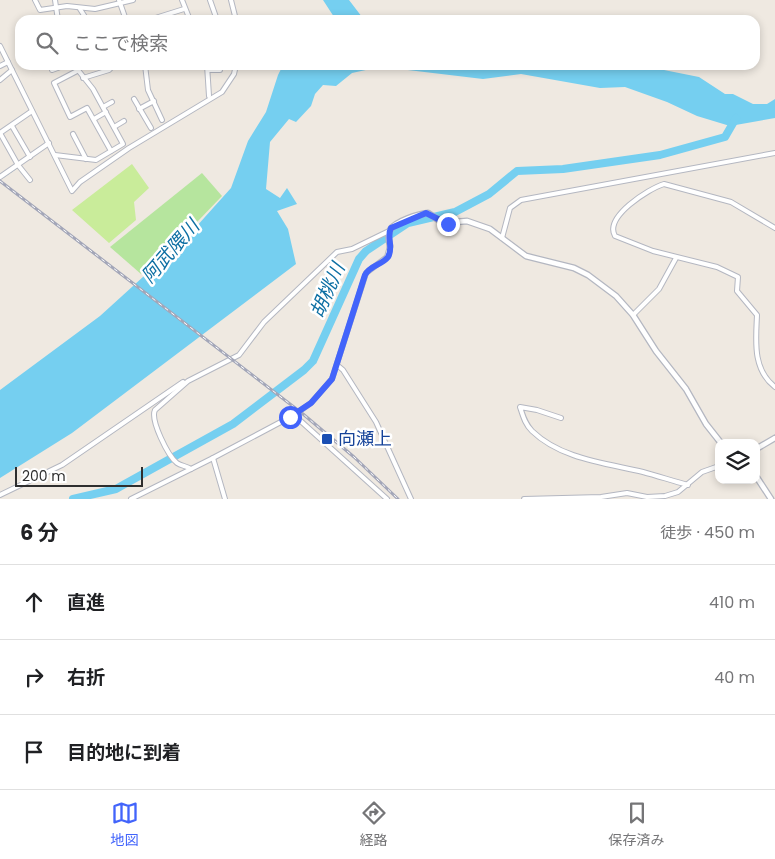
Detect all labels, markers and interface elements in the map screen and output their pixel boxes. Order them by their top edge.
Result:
search box [15,15,760,70]
icon: search [33,29,61,57]
text: ここで検索 [73,30,168,57]
water label: 阿武隈川 [135,212,207,289]
route end [437,213,460,236]
water label: 胡桃川 [304,257,352,322]
route start [279,406,302,429]
place label: 向瀬上 [338,426,392,451]
marker: 向瀬上 [320,432,334,446]
map controls [715,439,760,484]
button: layers [715,439,760,484]
scale bar [15,464,142,487]
text: 200 m [22,466,66,486]
text: 6 分 [20,518,59,547]
text: 徒歩 · 450 m [660,521,755,544]
icon: ahead [20,588,48,616]
text: 直進 [67,589,105,616]
text: 410 m [709,591,755,614]
icon: right [20,663,48,691]
text: 右折 [67,664,105,691]
text: 40 m [714,666,755,689]
icon: arrive [20,738,48,766]
text: 目的地に到着 [67,739,181,766]
tab: 地図 [111,799,139,851]
tab: 経路 [360,799,388,851]
tab: 保存済み [609,799,665,851]

